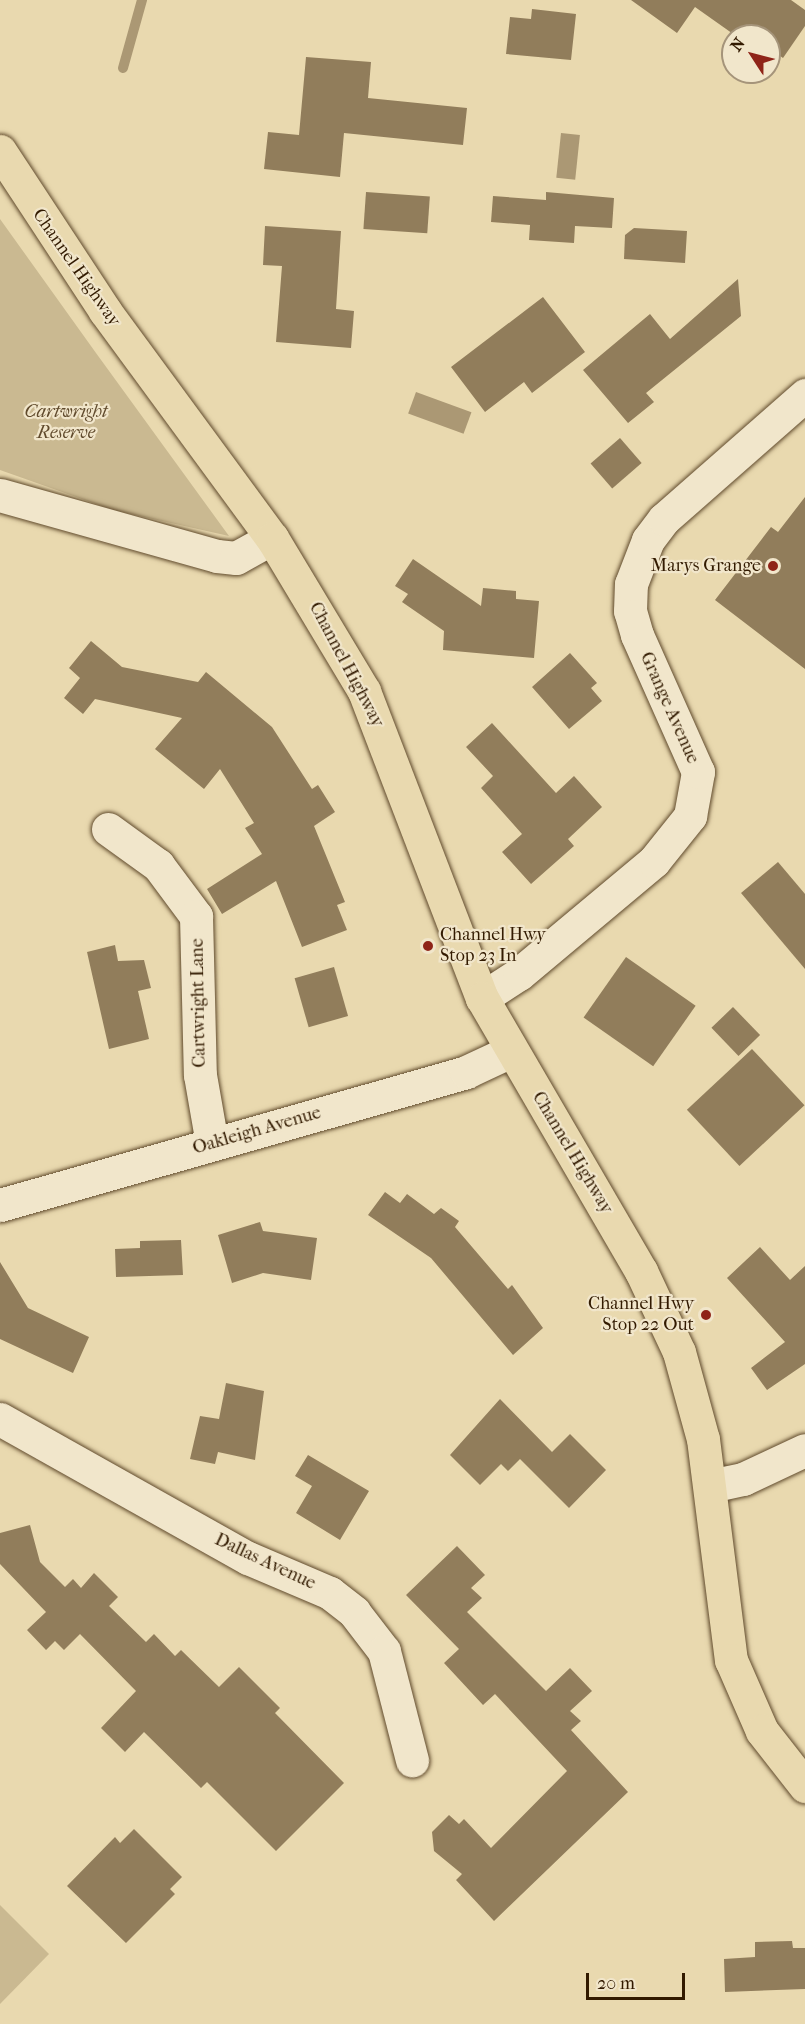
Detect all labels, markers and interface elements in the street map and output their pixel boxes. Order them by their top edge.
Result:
north arrow [721,24,781,84]
text: N [726,34,749,55]
street label: Channel Highway [27,205,125,331]
park label: Cartwright Reserve [25,402,107,444]
place label: Marys Grange [651,555,761,577]
marker: Marys Grange [766,559,780,573]
street label: Channel Highway [304,599,388,731]
street label: Grange Avenue [635,649,703,767]
place label: Channel Hwy Stop 23 In [440,925,546,968]
street label: Cartwright Lane [187,938,211,1068]
marker: Channel Hwy Stop 23 In [421,939,435,953]
street label: Channel Highway [527,1088,617,1218]
street label: Oakleigh Avenue [190,1102,324,1160]
place label: Channel Hwy Stop 22 Out [588,1294,694,1336]
marker: Channel Hwy Stop 22 Out [699,1308,713,1322]
street label: Dallas Avenue [211,1529,319,1595]
scale bar [589,1961,688,1999]
text: 20 m [597,1973,635,1994]

